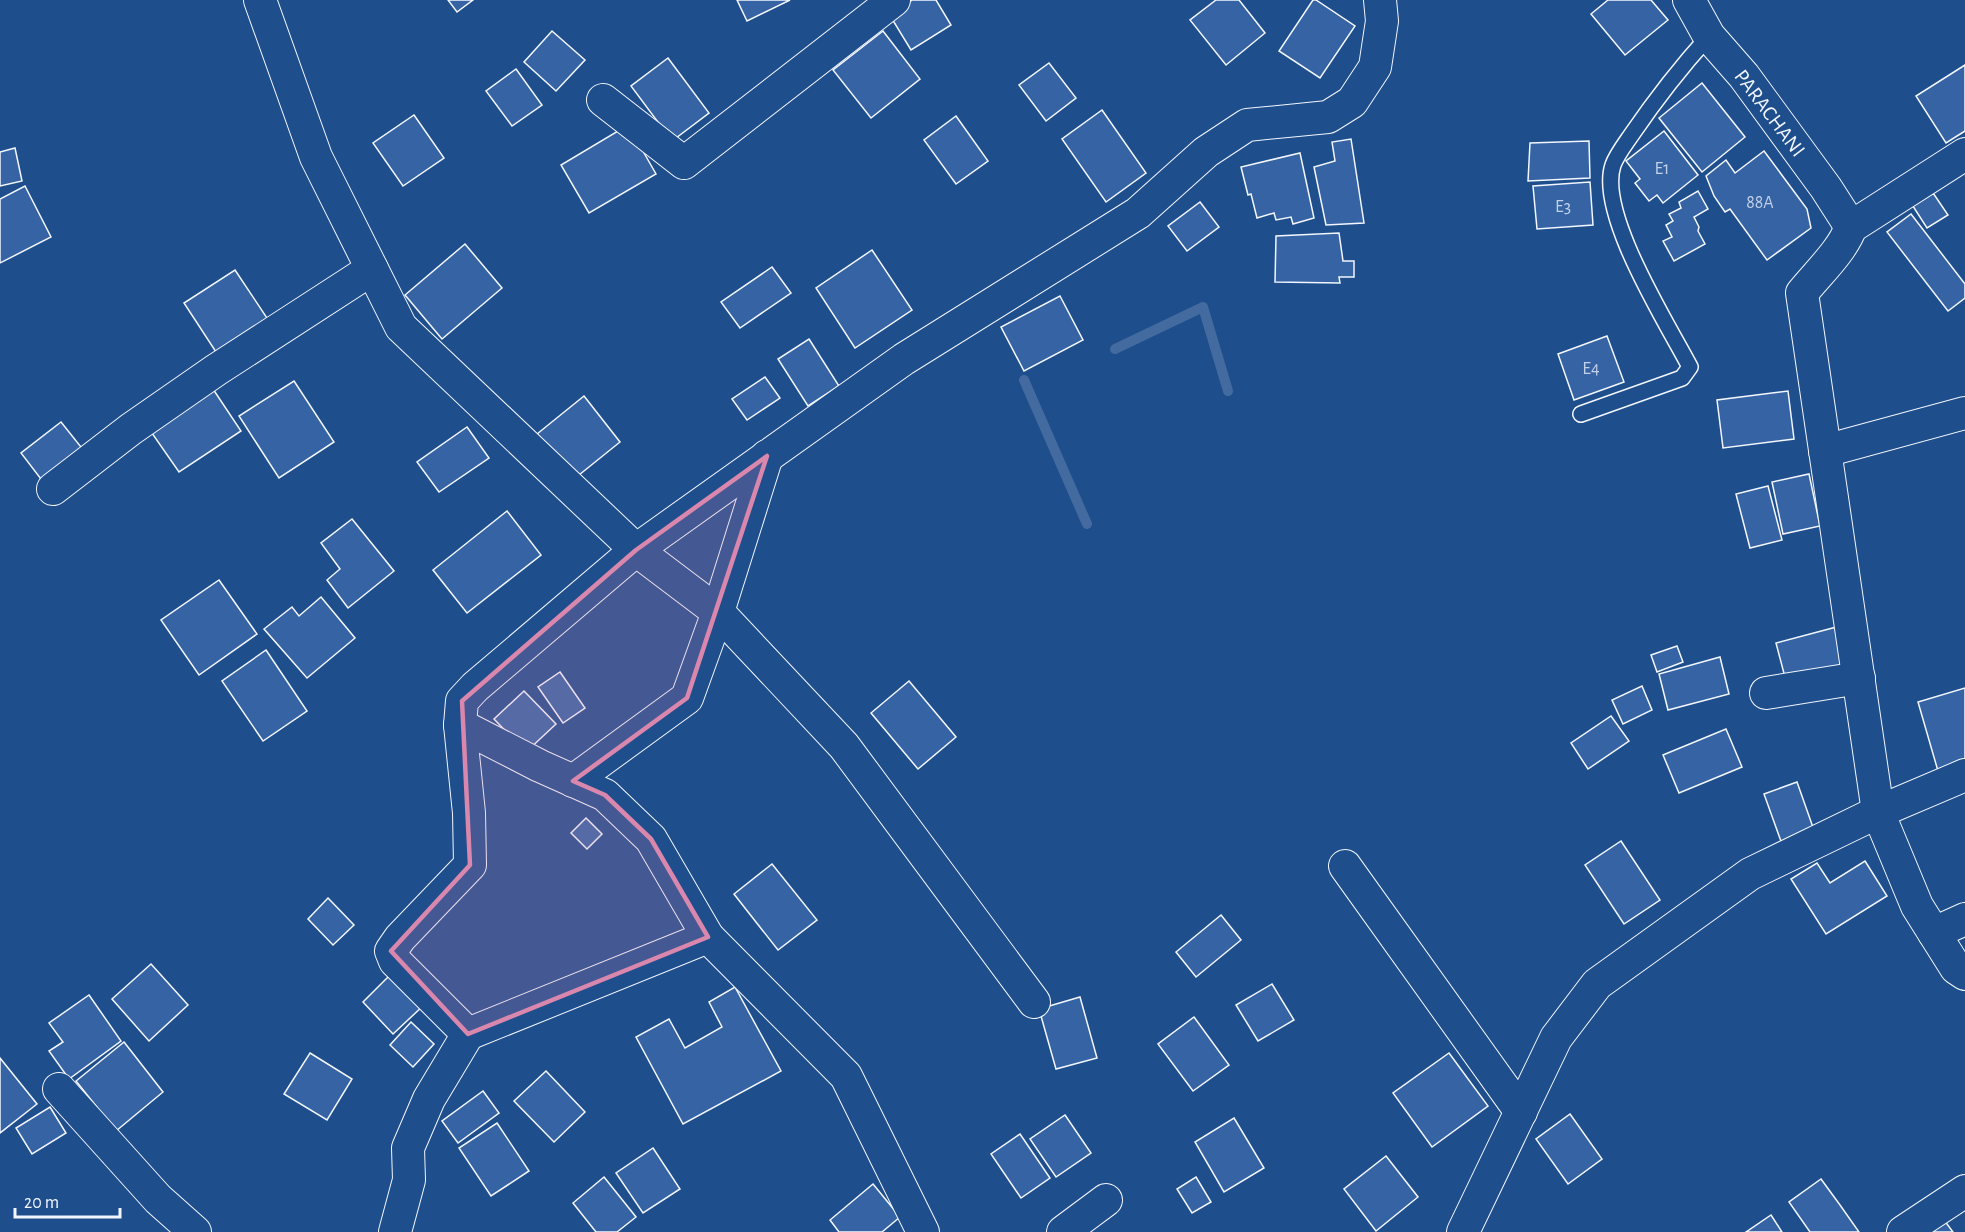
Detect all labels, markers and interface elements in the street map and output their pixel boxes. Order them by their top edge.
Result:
street label: PARACHANI [1730,66,1809,161]
house number: E1 [1655,160,1669,178]
house number: 88A [1746,194,1774,212]
house number: E3 [1555,198,1571,216]
house number: E4 [1582,360,1600,378]
scale bar [15,1181,120,1219]
text: 20 m [24,1194,59,1212]

